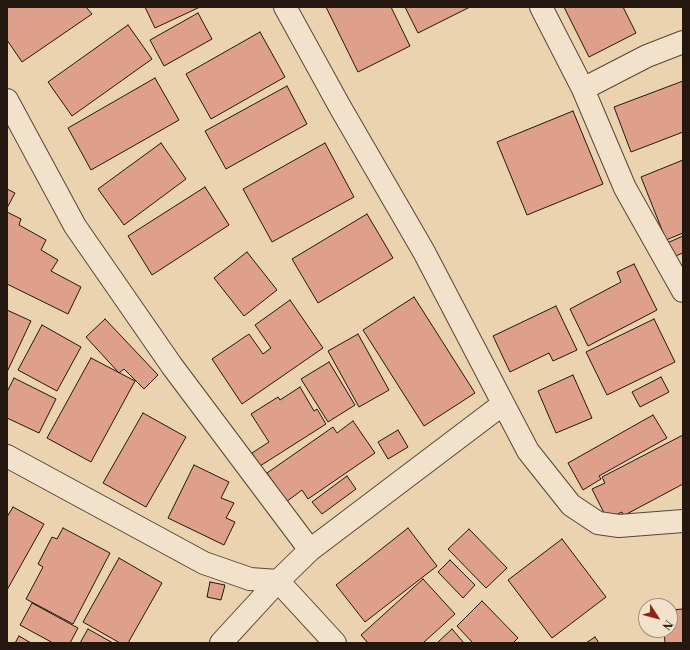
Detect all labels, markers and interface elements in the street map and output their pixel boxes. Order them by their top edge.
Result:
north arrow [638,598,678,638]
text: N [659,617,675,632]

